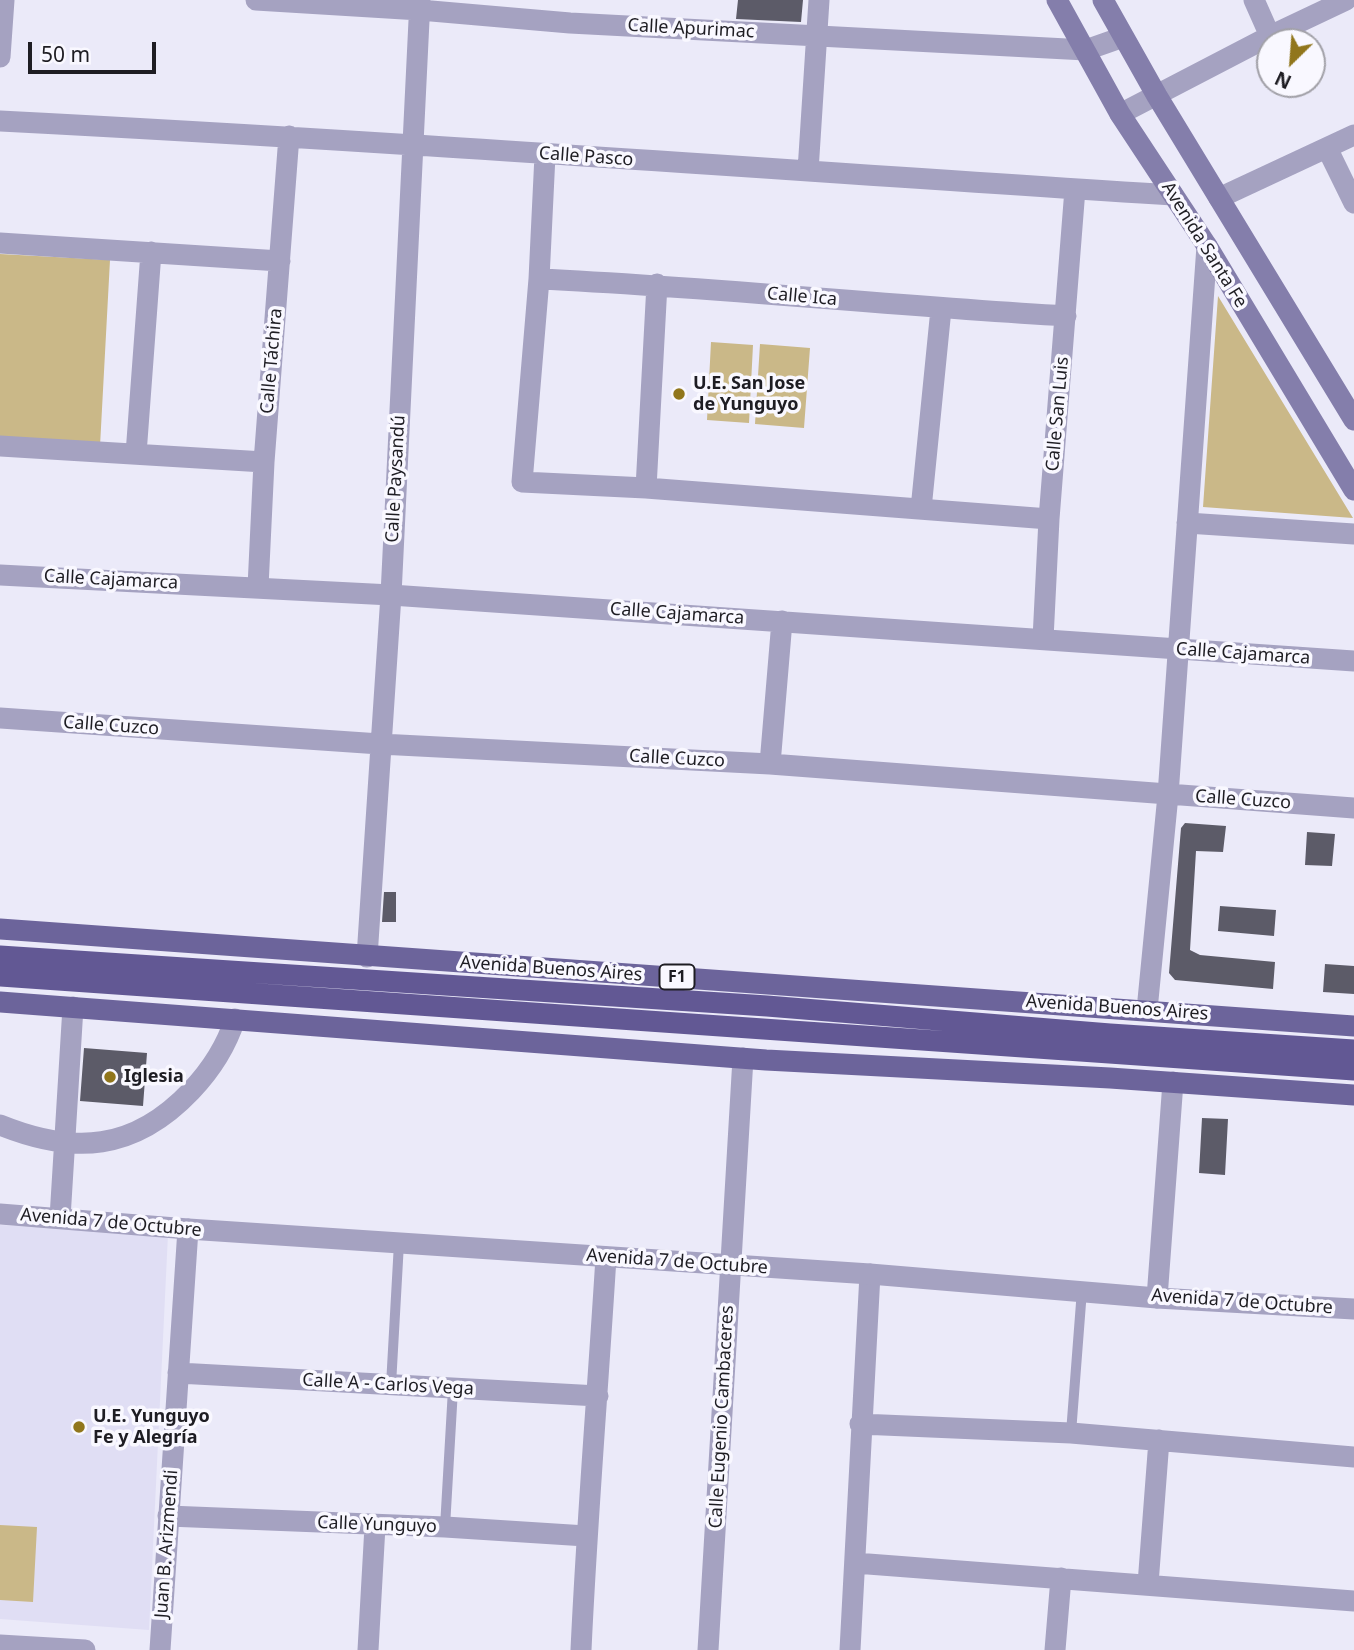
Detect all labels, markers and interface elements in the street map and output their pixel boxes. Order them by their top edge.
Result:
street label: Calle Apurimac [627,15,755,43]
scale bar [32,28,159,72]
north arrow [1256,28,1326,98]
text: 50 m [41,40,90,68]
text: N [1270,65,1295,95]
street label: Calle Pasco [538,143,634,171]
street label: Avenida Santa Fe [1157,178,1251,312]
street label: Calle Ica [766,283,838,311]
street label: Calle Táchira [257,307,287,415]
street label: Calle San Luis [1042,356,1074,472]
place label: U.E. San Jose de Yunguyo [693,373,805,416]
marker: U.E. San Jose de Yunguyo [671,386,687,402]
street label: Calle Paysandú [382,415,410,543]
street label: Calle Cajamarca [43,566,179,594]
street label: Calle Cajamarca [609,599,745,629]
street label: Calle Cajamarca [1175,639,1311,669]
street label: Calle Cuzco [62,712,160,740]
street label: Calle Cuzco [628,746,726,772]
street label: Calle Cuzco [1194,786,1292,814]
street label: Avenida Buenos Aires [459,952,643,986]
road number: F1 [660,965,694,990]
street label: Avenida Buenos Aires [1025,991,1209,1025]
place label: Iglesia [124,1066,184,1088]
marker: Iglesia [102,1069,118,1085]
street label: Avenida 7 de Octubre [19,1204,203,1242]
street label: Avenida 7 de Octubre [586,1245,768,1279]
street label: Avenida 7 de Octubre [1151,1285,1333,1319]
street label: Calle Eugenio Cambaceres [705,1305,739,1529]
street label: Calle A - Carlos Vega [302,1370,474,1400]
place label: U.E. Yunguyo Fe y Alegría [93,1406,210,1448]
marker: U.E. Yunguyo Fe y Alegría [71,1419,87,1435]
street label: Juan B. Arizmendi [151,1469,183,1619]
street label: Calle Yunguyo [317,1512,437,1538]

